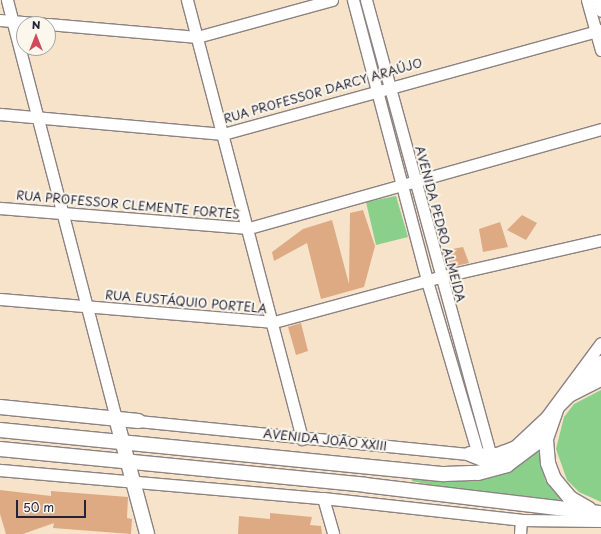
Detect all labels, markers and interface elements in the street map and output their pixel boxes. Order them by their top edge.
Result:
north arrow [16,16,56,56]
text: N [32,16,40,33]
street label: RUA PROFESSOR DARCY ARAÚJO [221,56,425,126]
street label: AVENIDA PEDRO ALMEIDA [412,144,468,304]
street label: RUA PROFESSOR CLEMENTE FORTES [16,188,240,222]
street label: RUA EUSTÁQUIO PORTELA [104,288,268,316]
street label: AVENIDA JOÃO XXIII [263,426,387,454]
scale bar [18,492,88,518]
text: 50 m [23,498,54,516]

